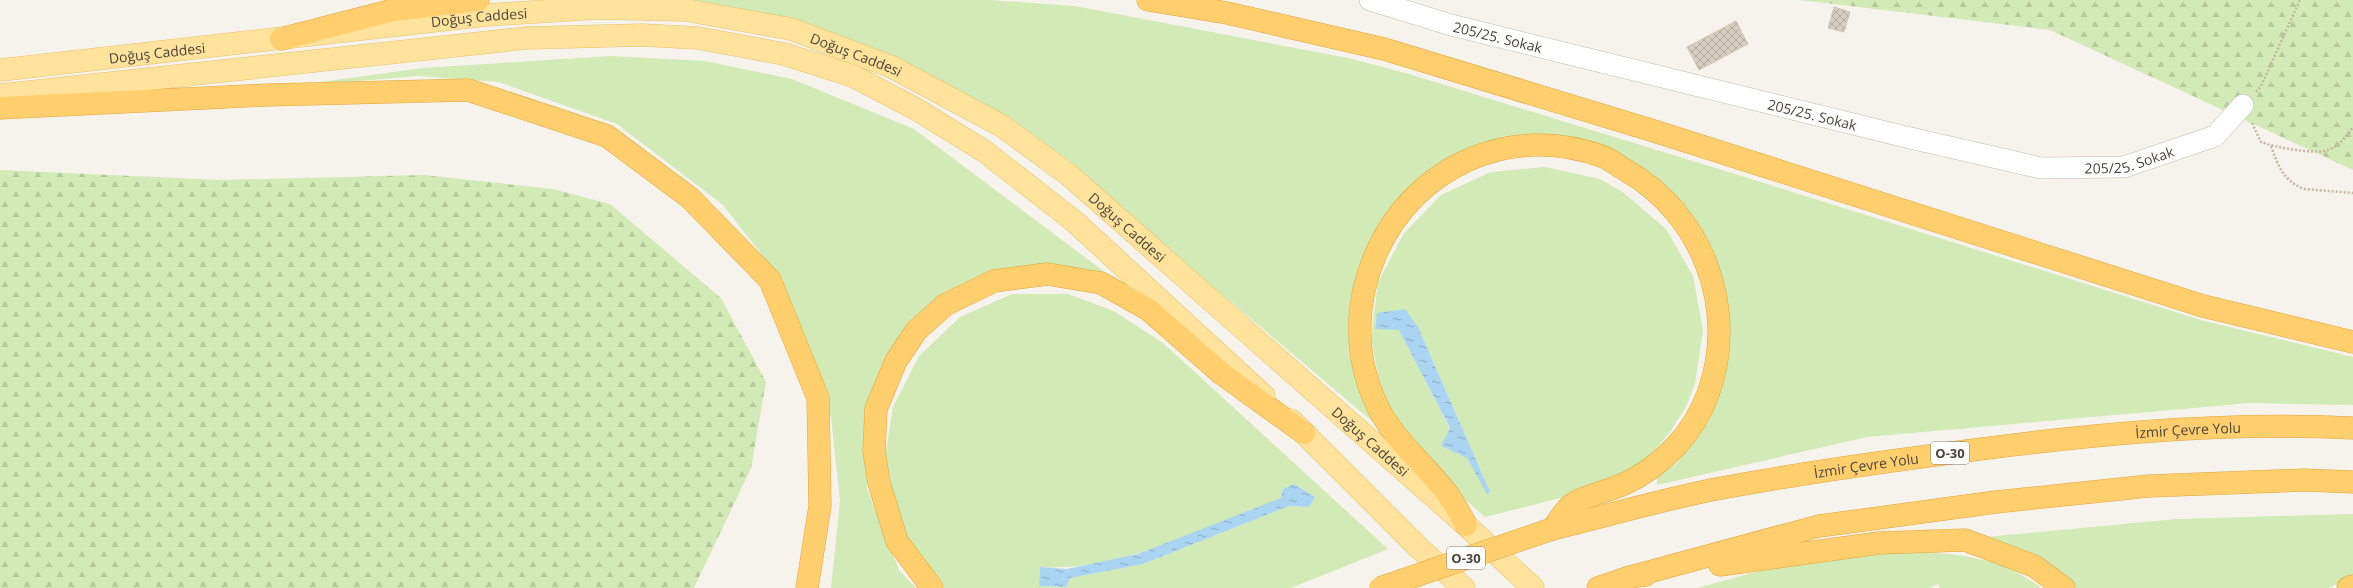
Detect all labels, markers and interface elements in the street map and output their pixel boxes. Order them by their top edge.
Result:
street label: Doğuş Caddesi [430,3,528,31]
street label: 205/25. Sokak [1451,16,1545,57]
street label: Doğuş Caddesi [808,28,906,80]
street label: Doğuş Caddesi [108,37,206,67]
street label: 205/25. Sokak [1766,94,1860,134]
street label: 205/25. Sokak [2084,141,2177,177]
street label: Doğuş Caddesi [1085,188,1170,266]
street label: Doğuş Caddesi [1328,402,1413,480]
street label: İzmir Çevre Yolu [2135,417,2241,442]
road number: O-30 [1931,442,1969,464]
street label: İzmir Çevre Yolu [1812,448,1920,482]
road number: O-30 [1447,547,1485,569]

